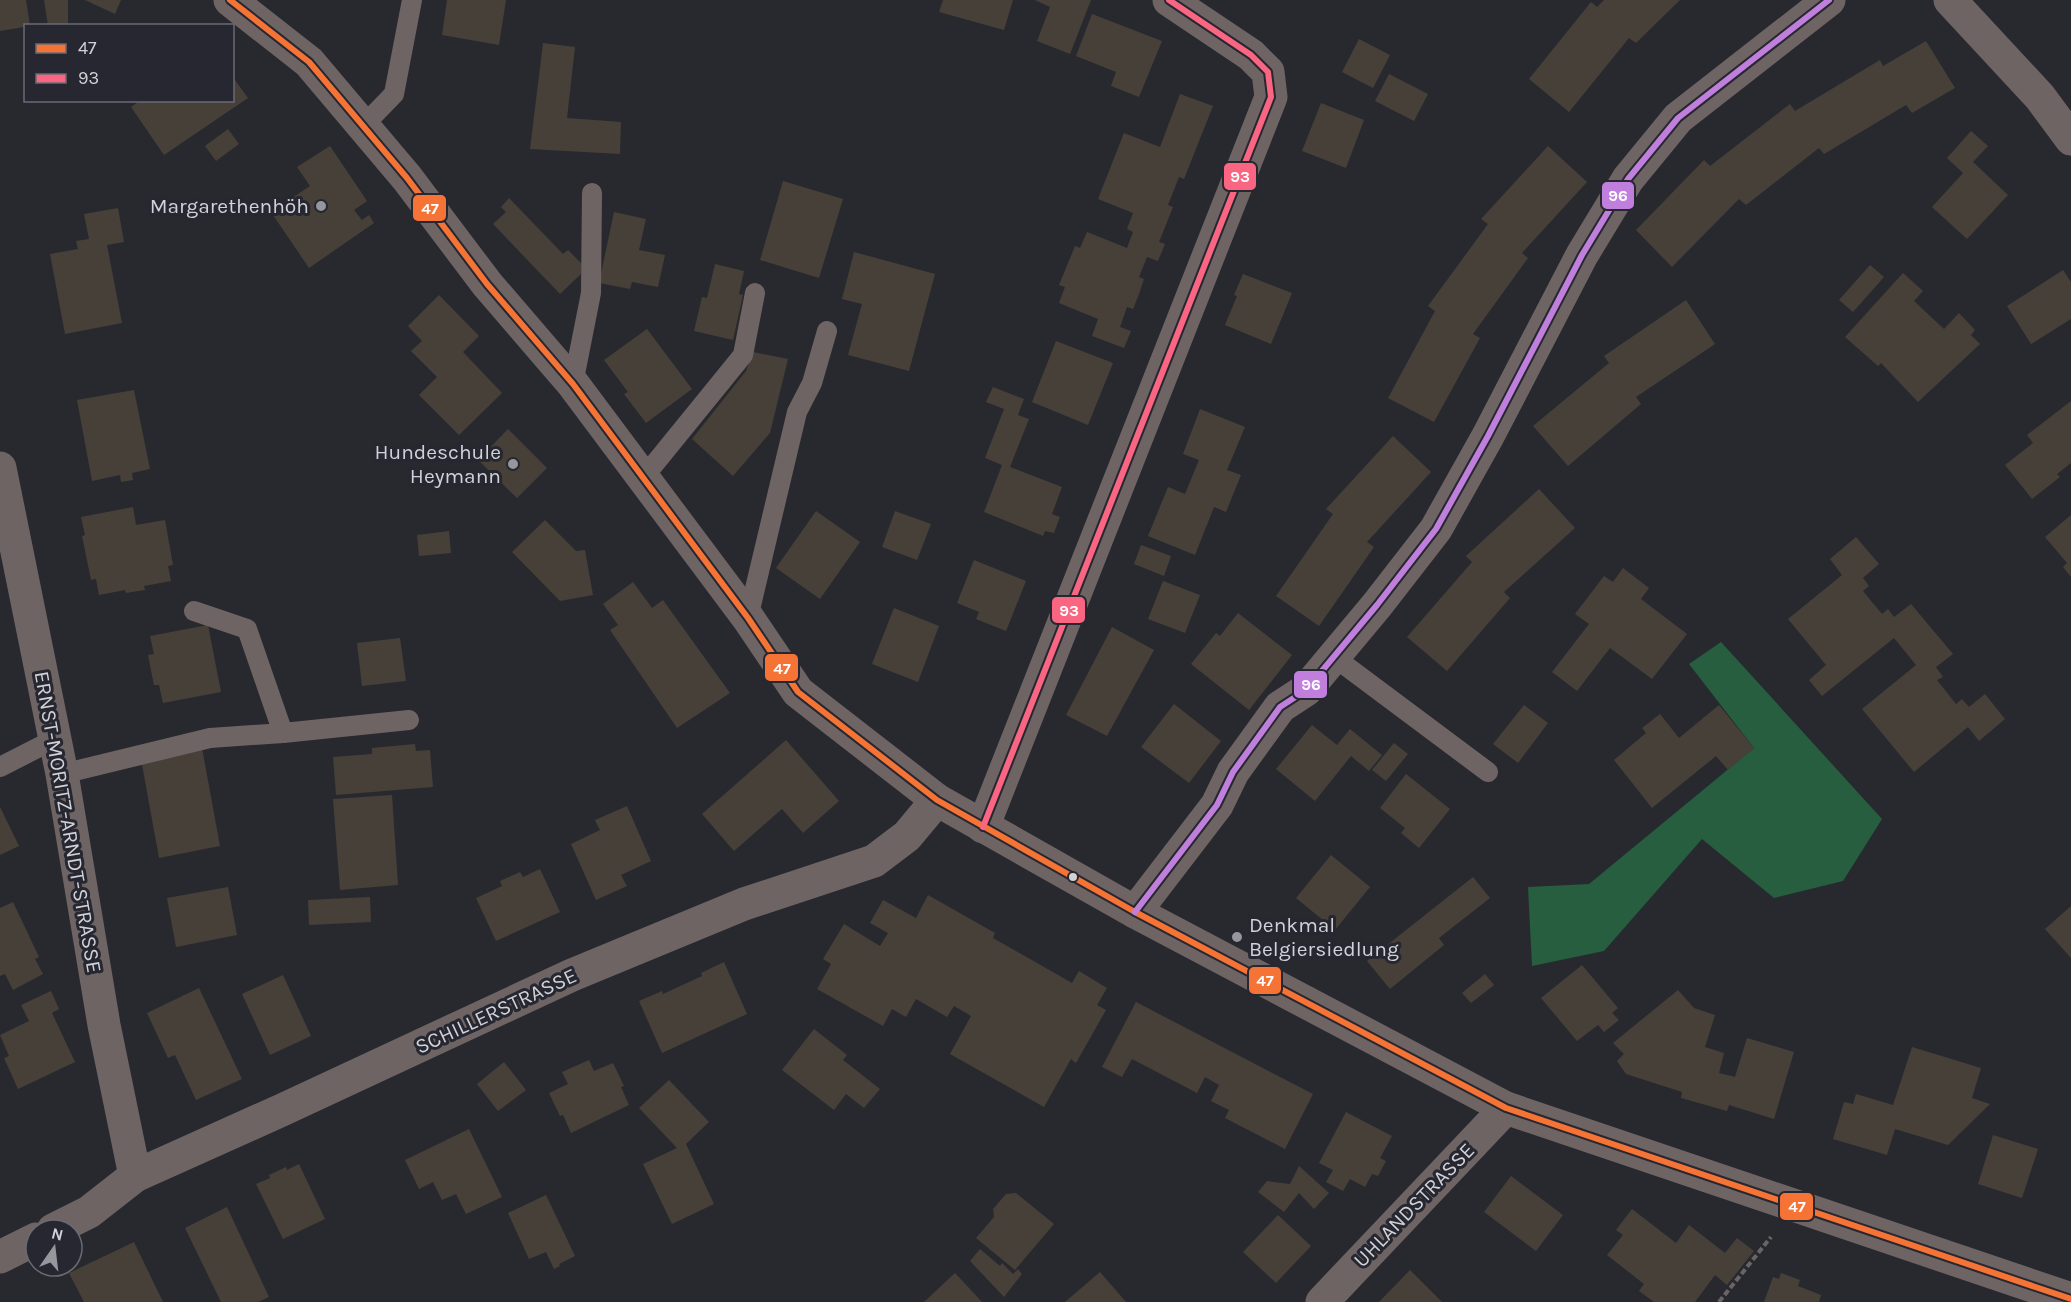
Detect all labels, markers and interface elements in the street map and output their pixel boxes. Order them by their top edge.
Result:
legend [24,24,234,102]
text: 47 [78,37,97,59]
text: 93 [78,67,99,89]
line badge: 93 [1223,162,1257,191]
text: 93 [1230,167,1250,186]
line badge: 96 [1601,181,1635,210]
text: 96 [1608,186,1628,205]
place label: Margarethenhöh [150,194,309,218]
line badge: 47 [412,194,447,222]
marker: Margarethenhöh [314,199,328,213]
text: 47 [421,199,439,218]
place label: Hundeschule Heymann [374,440,501,488]
marker: Hundeschule Heymann [506,457,520,471]
line badge: 93 [1051,596,1086,624]
text: 93 [1059,601,1079,620]
line badge: 47 [764,653,799,682]
text: 47 [773,659,791,678]
street label: ERNST-MORITZ-ARNDT-STRASSE [30,669,106,975]
line badge: 96 [1293,670,1328,699]
text: 96 [1301,675,1321,694]
unlabelled marker [1067,871,1079,883]
place label: Denkmal Belgiersiedlung [1249,913,1399,961]
marker: Denkmal Belgiersiedlung [1230,930,1244,944]
street label: SCHILLERSTRASSE [412,963,580,1059]
line badge: 47 [1248,966,1282,995]
text: 47 [1256,971,1274,990]
street label: UHLANDSTRASSE [1349,1138,1479,1272]
line badge: 47 [1779,1192,1814,1221]
text: 47 [1788,1197,1806,1216]
north arrow [24,1218,84,1278]
text: N [50,1223,65,1245]

